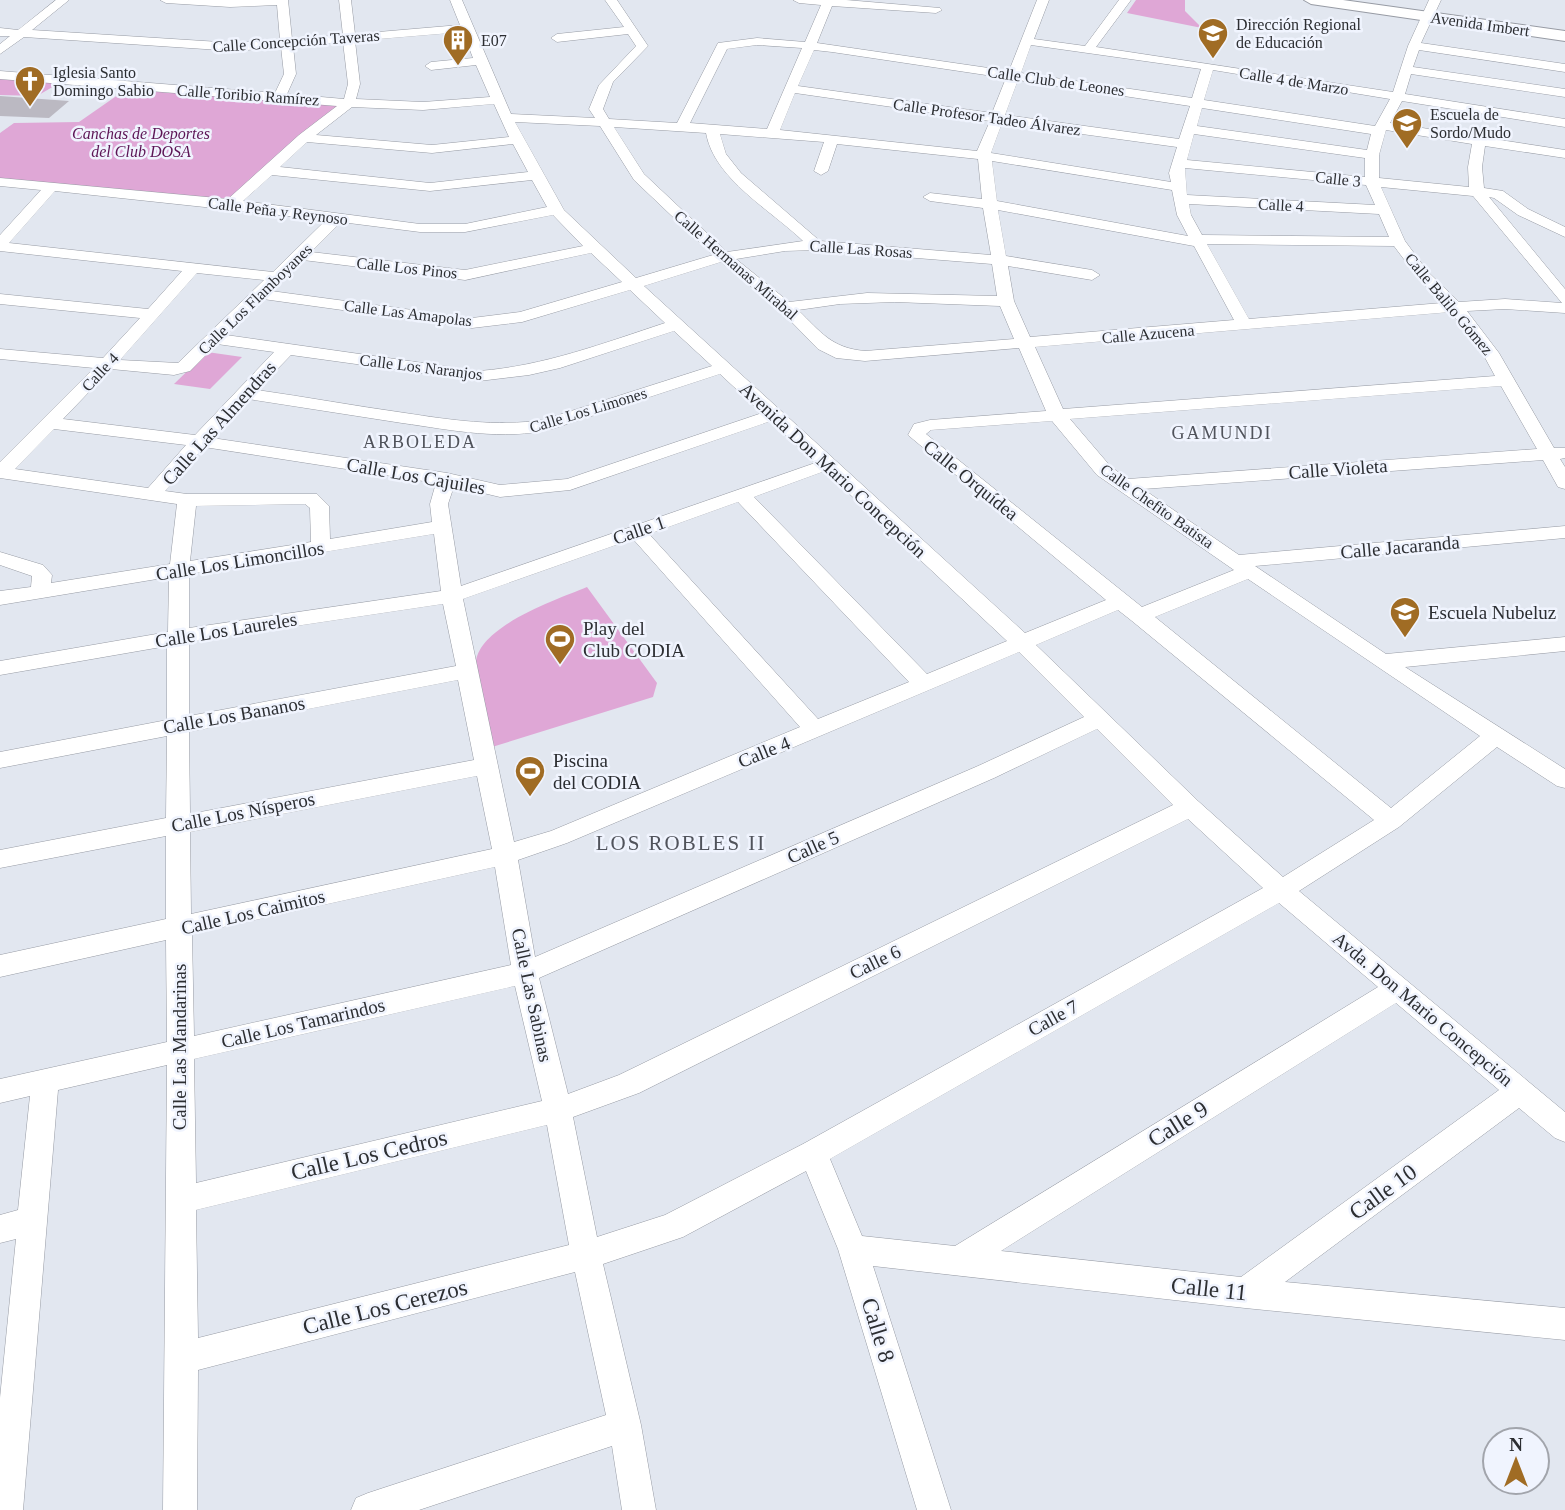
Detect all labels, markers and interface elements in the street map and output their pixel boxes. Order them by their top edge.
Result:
street label: Avenida Imbert [1429,9,1531,39]
school or university icon: Dirección Regional de Educación [1196,16,1230,60]
place label: Dirección Regional de Educación [1236,16,1361,51]
building icon: E07 [441,23,475,67]
street label: Calle Concepción Taveras [212,27,380,56]
place label: E07 [481,32,507,49]
street label: Calle Club de Leones [986,63,1126,99]
church icon: Iglesia Santo Domingo Sabio [13,64,47,108]
place label: Iglesia Santo Domingo Sabio [53,64,154,100]
street label: Calle 4 de Marzo [1238,64,1350,98]
street label: Calle Toribio Ramírez [176,82,320,108]
street label: Calle Profesor Tadeo Álvarez [892,94,1082,139]
school or university icon: Escuela de Sordo/Mudo [1390,106,1424,150]
place label: Escuela de Sordo/Mudo [1430,106,1511,141]
park label: Canchas de Deportes del Club DOSA [72,125,210,160]
street label: Calle 3 [1314,168,1362,190]
street label: Calle Peña y Reynoso [207,194,349,229]
street label: Calle 4 [1258,195,1304,215]
street label: Calle Hermanas Mirabal [671,207,801,323]
street label: Calle Las Rosas [809,237,913,261]
street label: Calle Los Flamboyanes [195,240,316,358]
street label: Calle Balilo Gómez [1402,250,1496,358]
street label: Calle Los Pinos [356,254,458,282]
street label: Calle Las Amapolas [343,297,473,330]
street label: Calle Azucena [1101,321,1195,347]
street label: Calle 4 [78,349,122,395]
street label: Calle Los Naranjos [359,351,483,384]
street label: Calle Las Almendras [158,357,280,489]
street label: Avenida Don Mario Concepción [735,378,931,562]
street label: Calle Los Limones [527,384,649,436]
district label: GAMUNDI [1172,423,1273,443]
district label: ARBOLEDA [363,432,477,452]
street label: Calle Orquídea [919,435,1023,525]
street label: Calle Los Cajuiles [345,453,487,499]
street label: Calle Violeta [1288,455,1389,483]
street label: Calle Chefito Batista [1097,461,1217,551]
street label: Calle 1 [610,511,668,549]
street label: Calle Jacaranda [1339,531,1461,563]
street label: Calle Los Limoncillos [154,537,326,585]
school or university icon: Escuela Nubeluz [1388,595,1422,639]
place label: Escuela Nubeluz [1428,602,1556,623]
street label: Calle Los Laureles [153,608,299,652]
place label: Play del Club CODIA [583,618,685,661]
sports icon: Play del Club CODIA [543,622,577,666]
street label: Calle Los Bananos [162,692,306,738]
street label: Calle 4 [735,732,794,772]
place label: Piscina del CODIA [553,750,641,793]
sports icon: Piscina del CODIA [513,754,547,798]
street label: Calle Los Nísperos [170,788,316,836]
street label: Calle 5 [784,826,842,868]
district label: LOS ROBLES II [596,831,766,855]
street label: Calle Los Caimitos [179,885,327,939]
street label: Calle Las Sabinas [508,926,556,1064]
street label: Avda. Don Mario Concepción [1329,927,1518,1091]
street label: Calle 6 [846,941,904,983]
street label: Calle Las Mandarinas [169,964,190,1130]
street label: Calle Los Tamarindos [219,994,387,1052]
street label: Calle 7 [1024,996,1082,1040]
street label: Calle 9 [1143,1096,1213,1152]
street label: Calle Los Cedros [288,1125,450,1185]
street label: Calle 10 [1344,1159,1422,1225]
street label: Calle 11 [1170,1273,1248,1305]
street label: Calle Los Cerezos [300,1274,470,1340]
street label: Calle 8 [856,1295,900,1365]
north arrow [1481,1426,1551,1496]
text: N [1509,1434,1523,1455]

